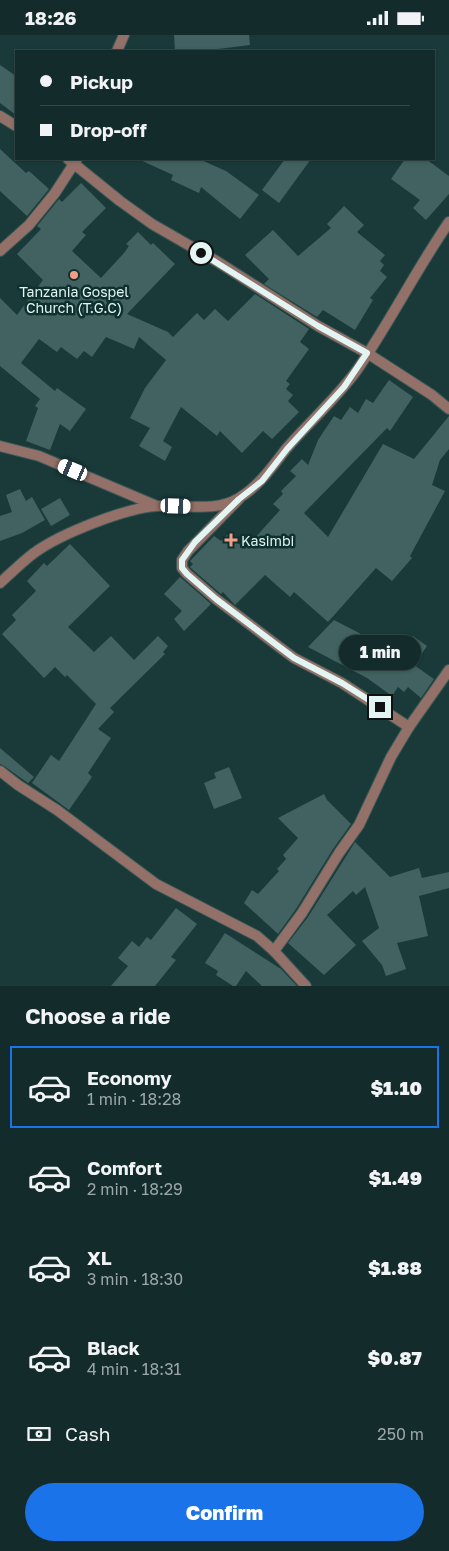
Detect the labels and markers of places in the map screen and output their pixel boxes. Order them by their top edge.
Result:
marker: Tanzania Gospel Church (T.G.C) [68,269,80,281]
place label: Tanzania Gospel Church (T.G.C) [19,283,129,316]
place label: Kasimbi [241,532,294,549]
marker: Kasimbi [225,534,237,546]

